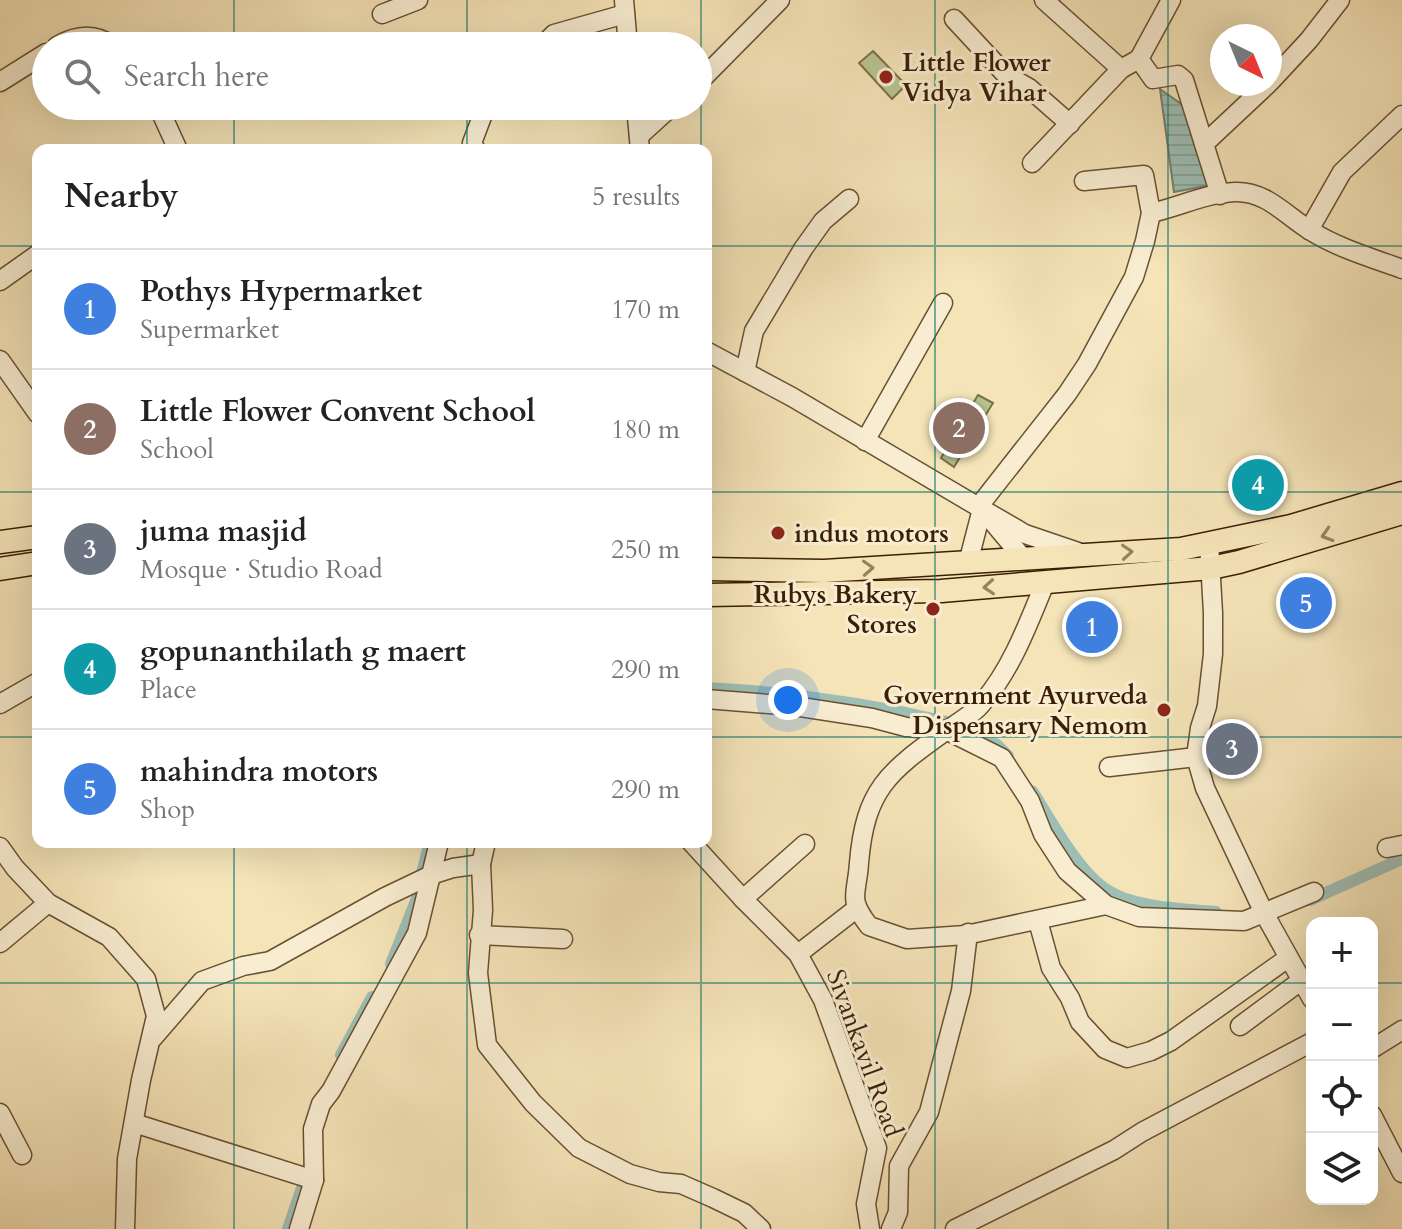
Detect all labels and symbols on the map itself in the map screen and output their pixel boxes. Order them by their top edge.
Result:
north arrow [1210,24,1282,96]
place label: Little Flower Vidya Vihar [902,45,1051,110]
marker: Little Flower Vidya Vihar [877,68,895,86]
pin: 2 [933,398,985,458]
pin: 4 [1232,455,1284,515]
place label: indus motors [794,516,949,551]
marker: indus motors [769,524,787,542]
one-way arrow [1321,526,1335,542]
one-way arrow [1121,544,1134,561]
one-way arrow [862,560,875,577]
pin: 5 [1280,573,1332,633]
place label: Rubys Bakery Stores [753,577,917,642]
one-way arrow [982,578,995,595]
pin: 1 [1066,597,1118,657]
marker: Rubys Bakery Stores [924,600,942,618]
place label: Government Ayurveda Dispensary Nemom [883,678,1148,743]
your location [768,680,808,720]
marker: Government Ayurveda Dispensary Nemom [1155,701,1173,719]
pin: 3 [1206,719,1258,779]
street label: Sivankavil Road [818,965,911,1142]

